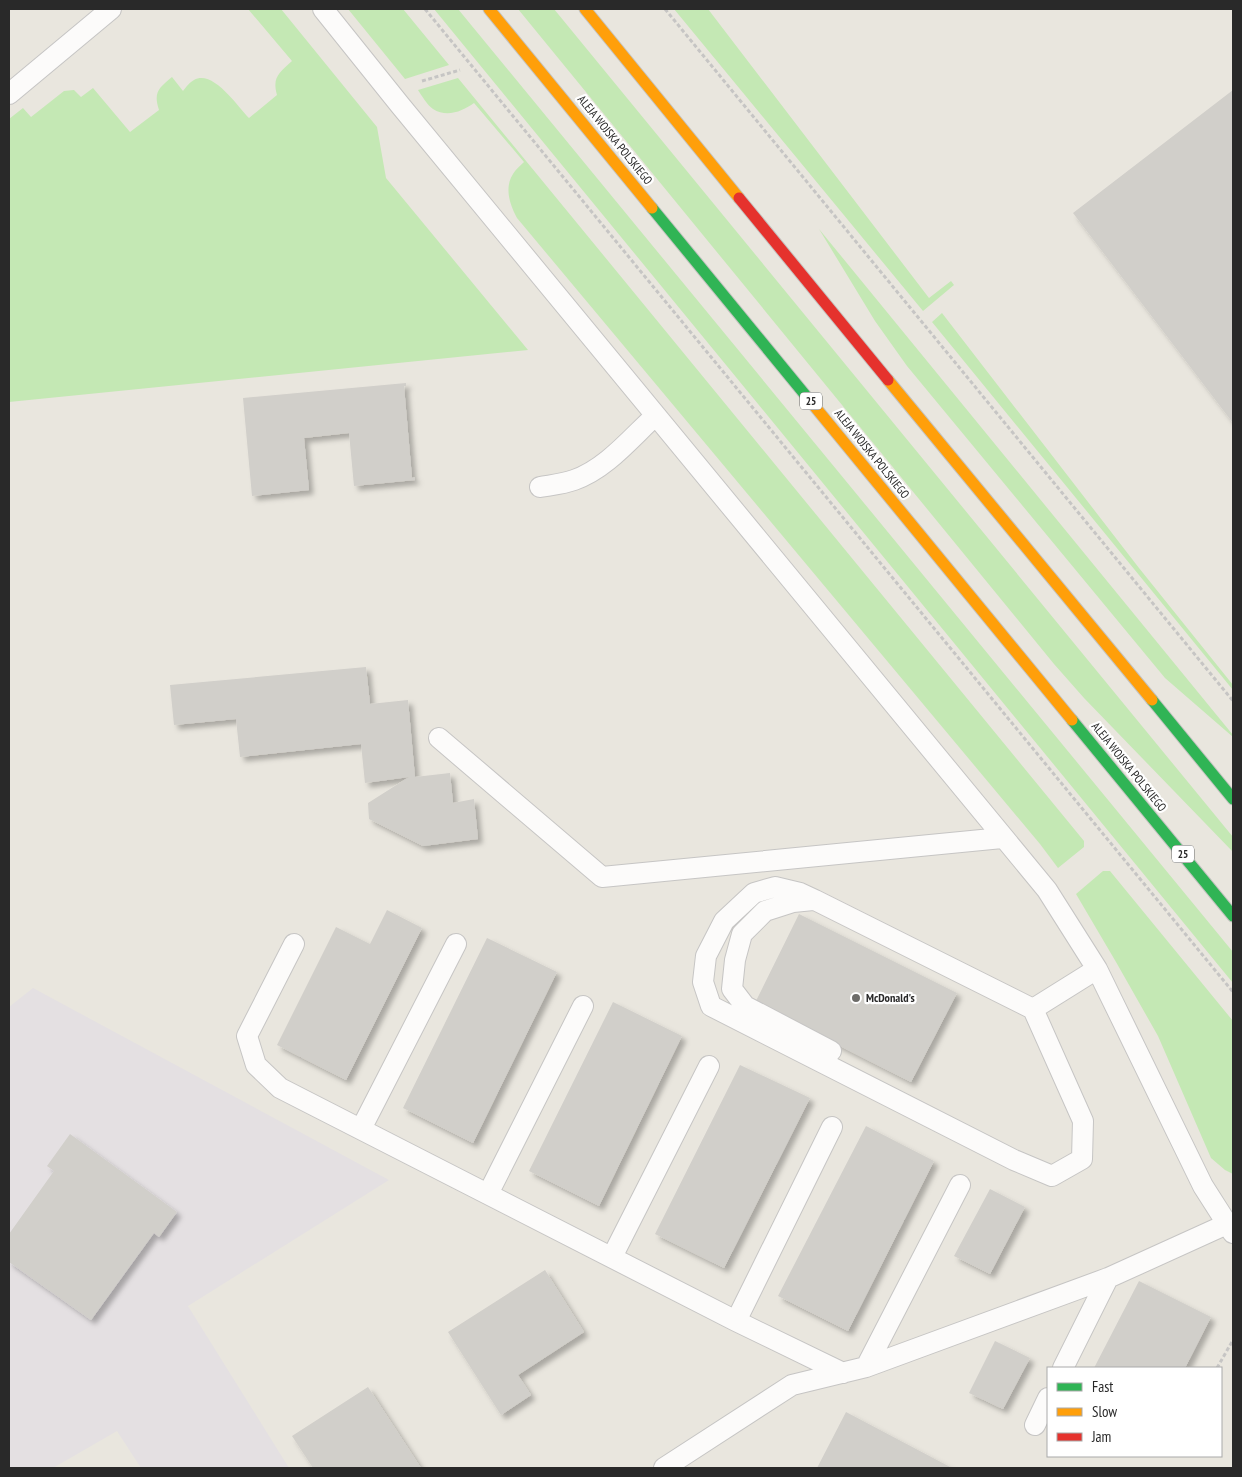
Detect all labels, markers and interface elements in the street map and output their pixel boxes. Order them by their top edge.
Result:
street label: ALEJA WOJSKA POLSKIEGO [575,92,656,188]
road number: 25 [800,392,822,410]
street label: ALEJA WOJSKA POLSKIEGO [832,406,913,502]
street label: ALEJA WOJSKA POLSKIEGO [1089,719,1170,815]
road number: 25 [1172,846,1194,862]
place label: McDonald's [866,990,915,1005]
marker: McDonald's [850,992,862,1004]
legend [1047,1367,1222,1457]
text: Fast [1092,1377,1113,1396]
text: Slow [1092,1402,1117,1421]
text: Jam [1091,1427,1111,1446]

